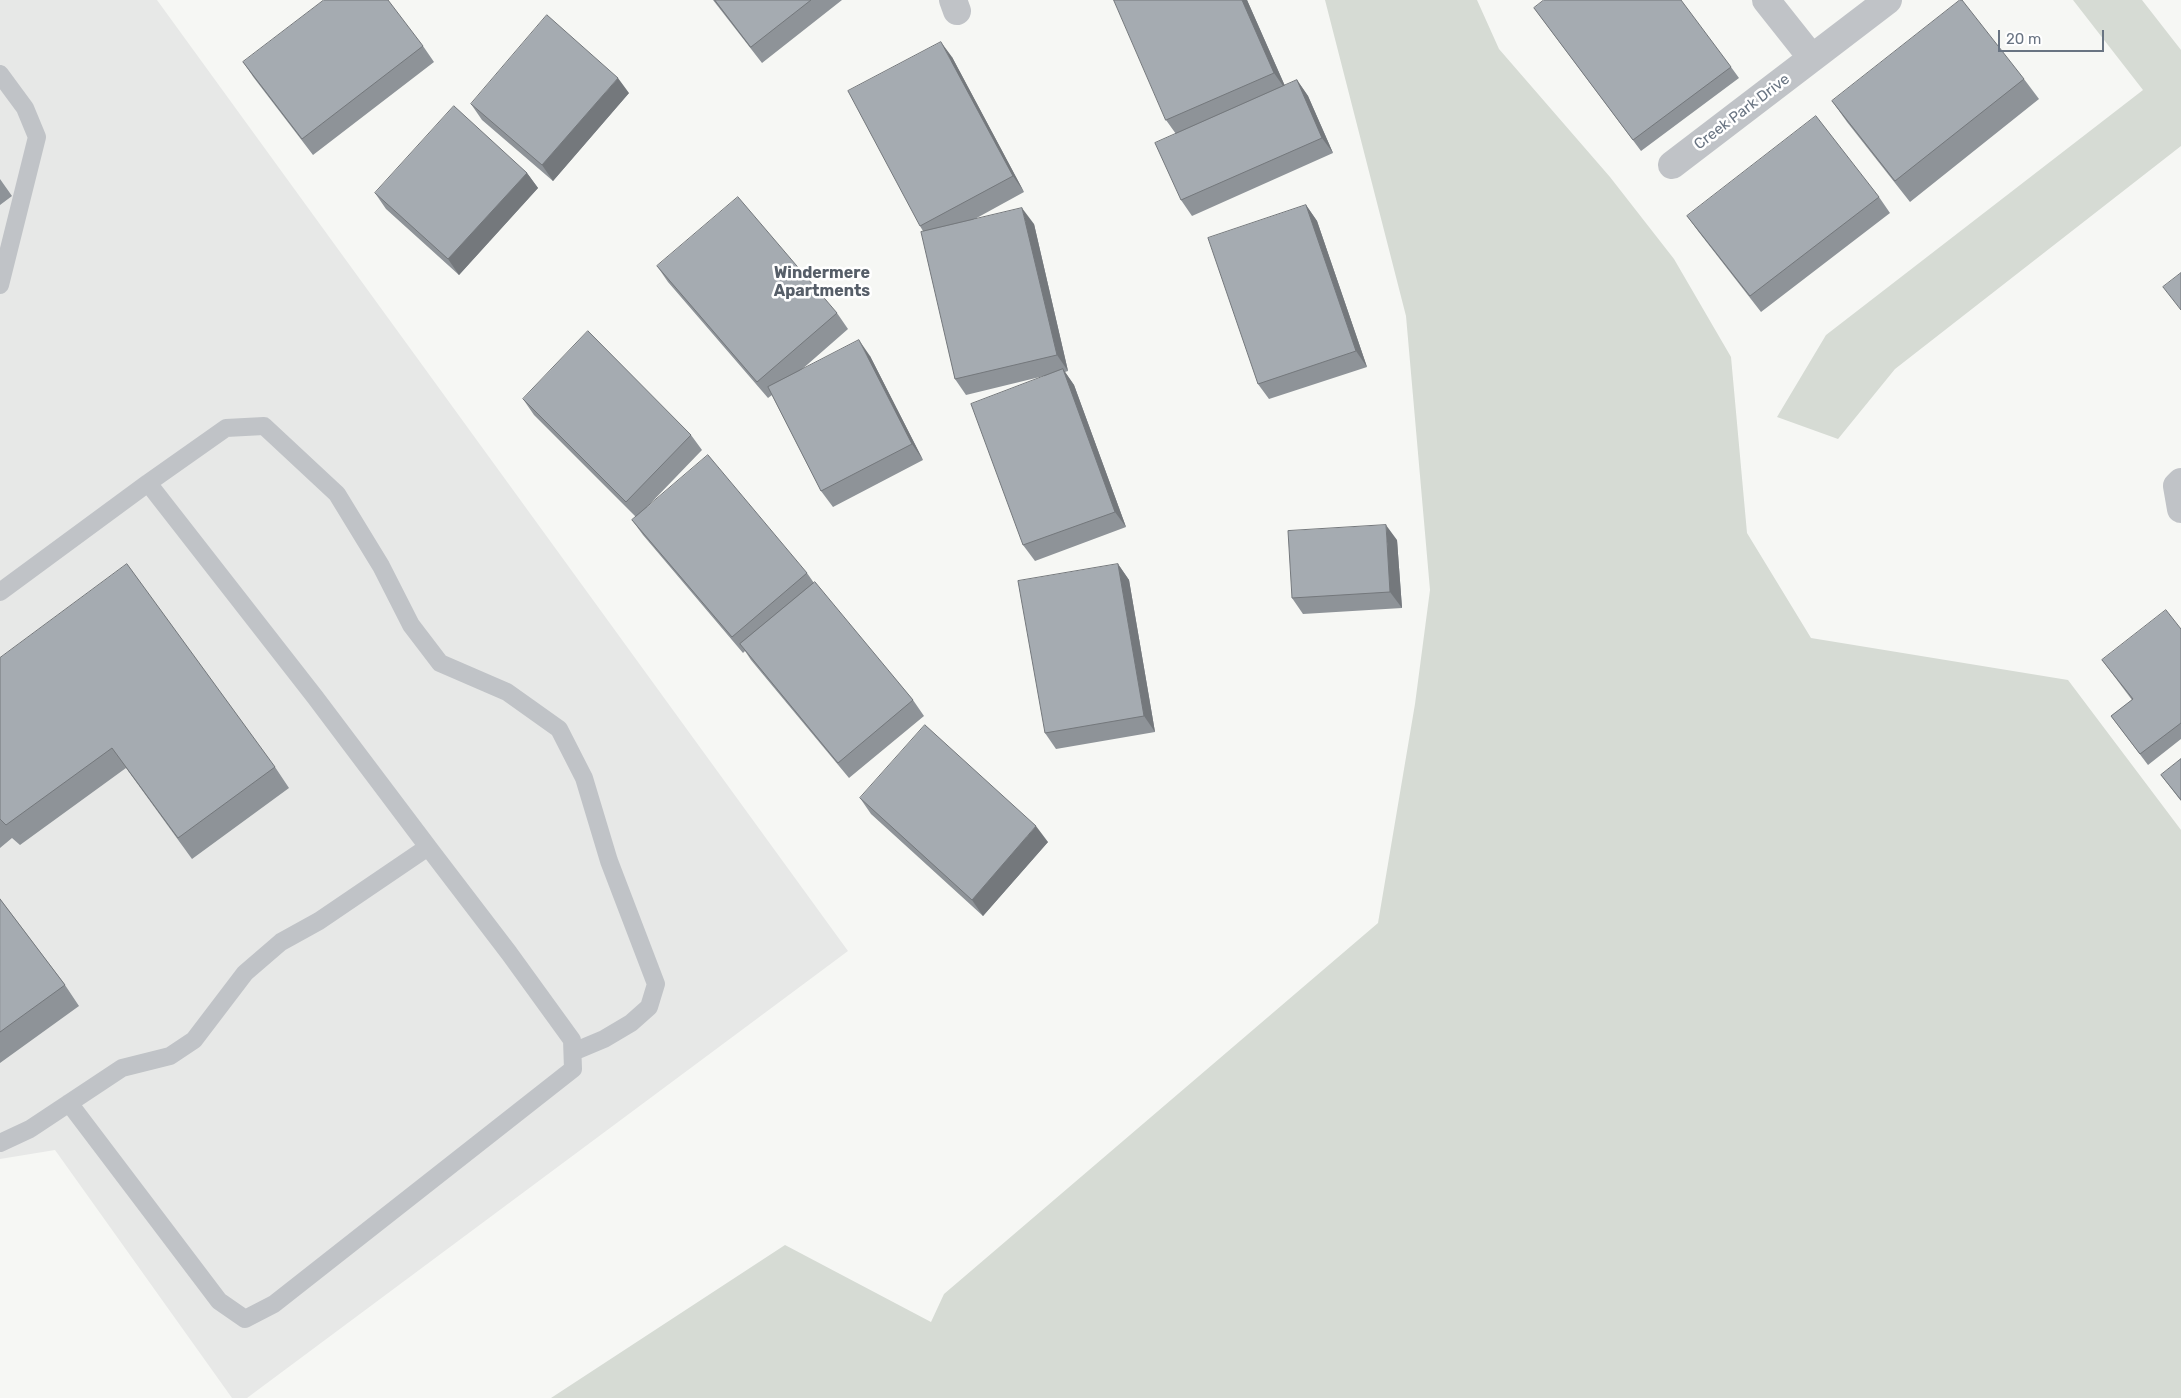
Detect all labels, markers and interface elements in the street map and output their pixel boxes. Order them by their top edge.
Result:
scale bar [2001,20,2107,52]
text: 20 m [2006,30,2041,48]
street label: Creek Park Drive [1691,70,1793,154]
district label: Windermere Apartments [774,263,870,301]

